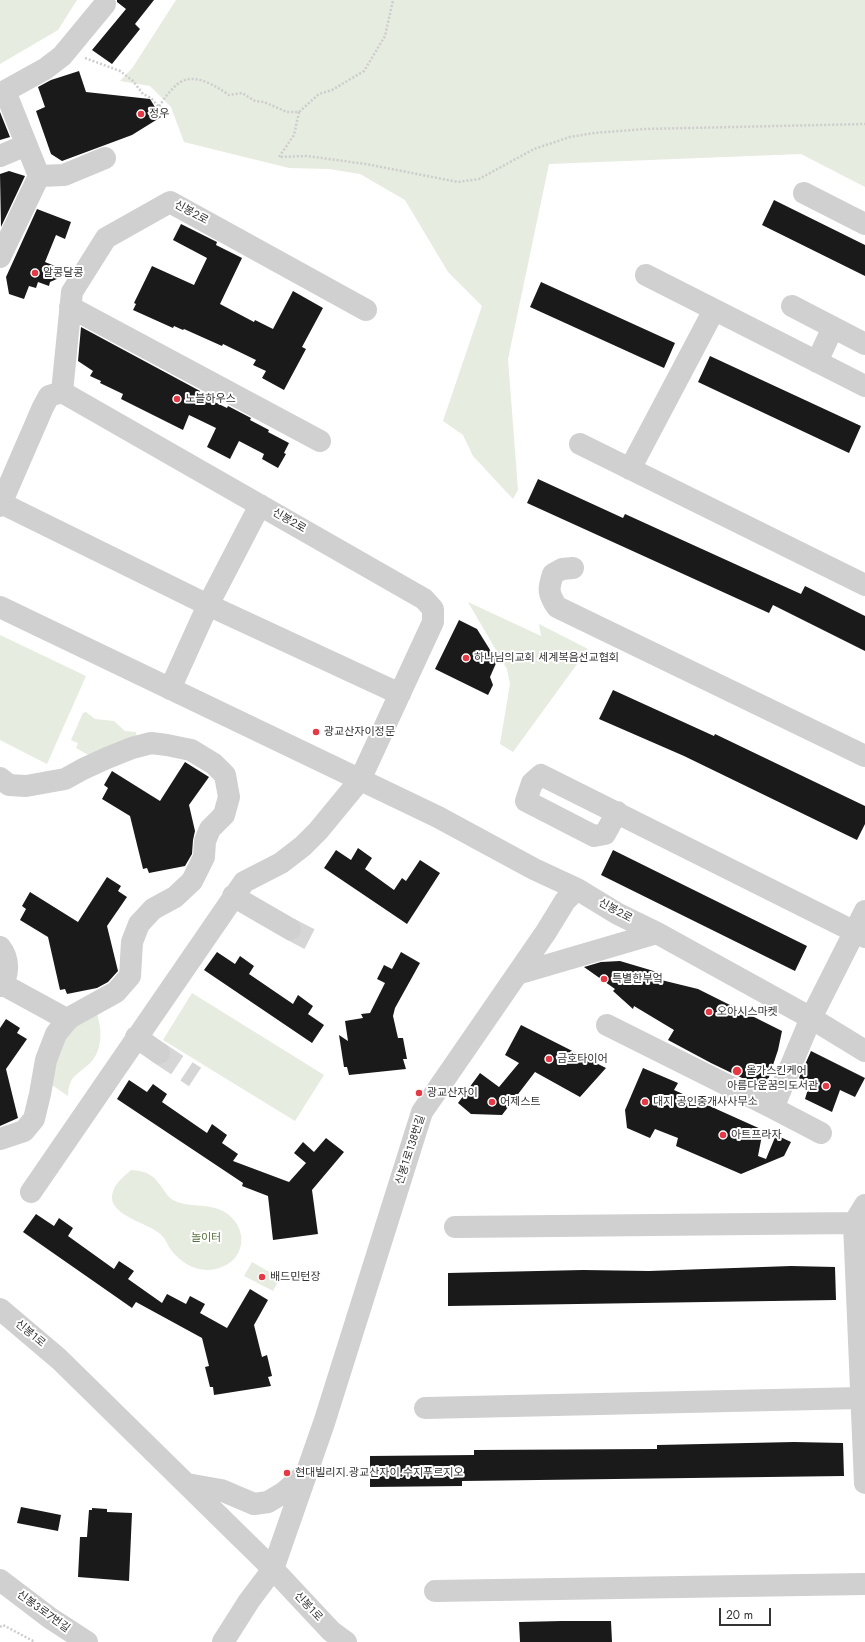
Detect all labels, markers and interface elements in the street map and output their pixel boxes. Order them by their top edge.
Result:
place label: 정우 [149,107,169,121]
marker: 정우 [136,109,146,119]
street label: 신봉2로 [172,198,210,228]
place label: 알콩달콩 [43,266,83,280]
marker: 알콩달콩 [30,268,40,278]
place label: 노블하우스 [185,392,236,406]
marker: 노블하우스 [172,394,182,404]
street label: 신봉2로 [270,506,308,536]
place label: 하나님의교회 세계복음선교협회 [474,651,619,665]
marker: 하나님의교회 세계복음선교협회 [461,653,471,663]
place label: 광교산자이정문 [324,725,395,739]
marker: 광교산자이정문 [311,727,321,737]
street label: 신봉2로 [596,896,634,926]
place label: 특별한부엌 [612,972,663,986]
marker: 특별한부엌 [599,974,609,984]
place label: 오아시스마켓 [717,1005,778,1019]
marker: 오아시스마켓 [704,1007,714,1017]
place label: 금호타이어 [557,1052,608,1066]
marker: 금호타이어 [544,1054,554,1064]
place label: 올가스킨케어 [746,1064,807,1078]
marker: 올가스킨케어 [731,1065,743,1077]
place label: 아름다운꿈의도서관 [727,1079,818,1093]
marker: 아름다운꿈의도서관 [821,1081,831,1091]
place label: 광교산자이 [427,1086,478,1100]
marker: 광교산자이 [414,1088,424,1098]
place label: 어제스트 [500,1095,540,1109]
place label: 대지 공인중개사사무소 [653,1095,757,1109]
marker: 어제스트 [487,1097,497,1107]
marker: 대지 공인중개사사무소 [640,1097,650,1107]
street label: 신봉1로138번길 [394,1113,428,1187]
place label: 아트프라자 [731,1128,782,1142]
marker: 아트프라자 [718,1130,728,1140]
park label: 놀이터 [191,1231,221,1245]
place label: 배드민턴장 [270,1270,321,1284]
marker: 배드민턴장 [257,1272,267,1282]
street label: 신봉1로 [12,1318,48,1350]
place label: 현대빌리지.광교산자이.수지푸르지오 [295,1466,464,1480]
marker: 현대빌리지.광교산자이.수지푸르지오 [282,1468,292,1478]
street label: 신봉3로7번길 [14,1588,72,1636]
street label: 신봉1로 [291,1590,325,1624]
scale bar [721,1600,773,1626]
text: 20 m [726,1606,753,1624]

